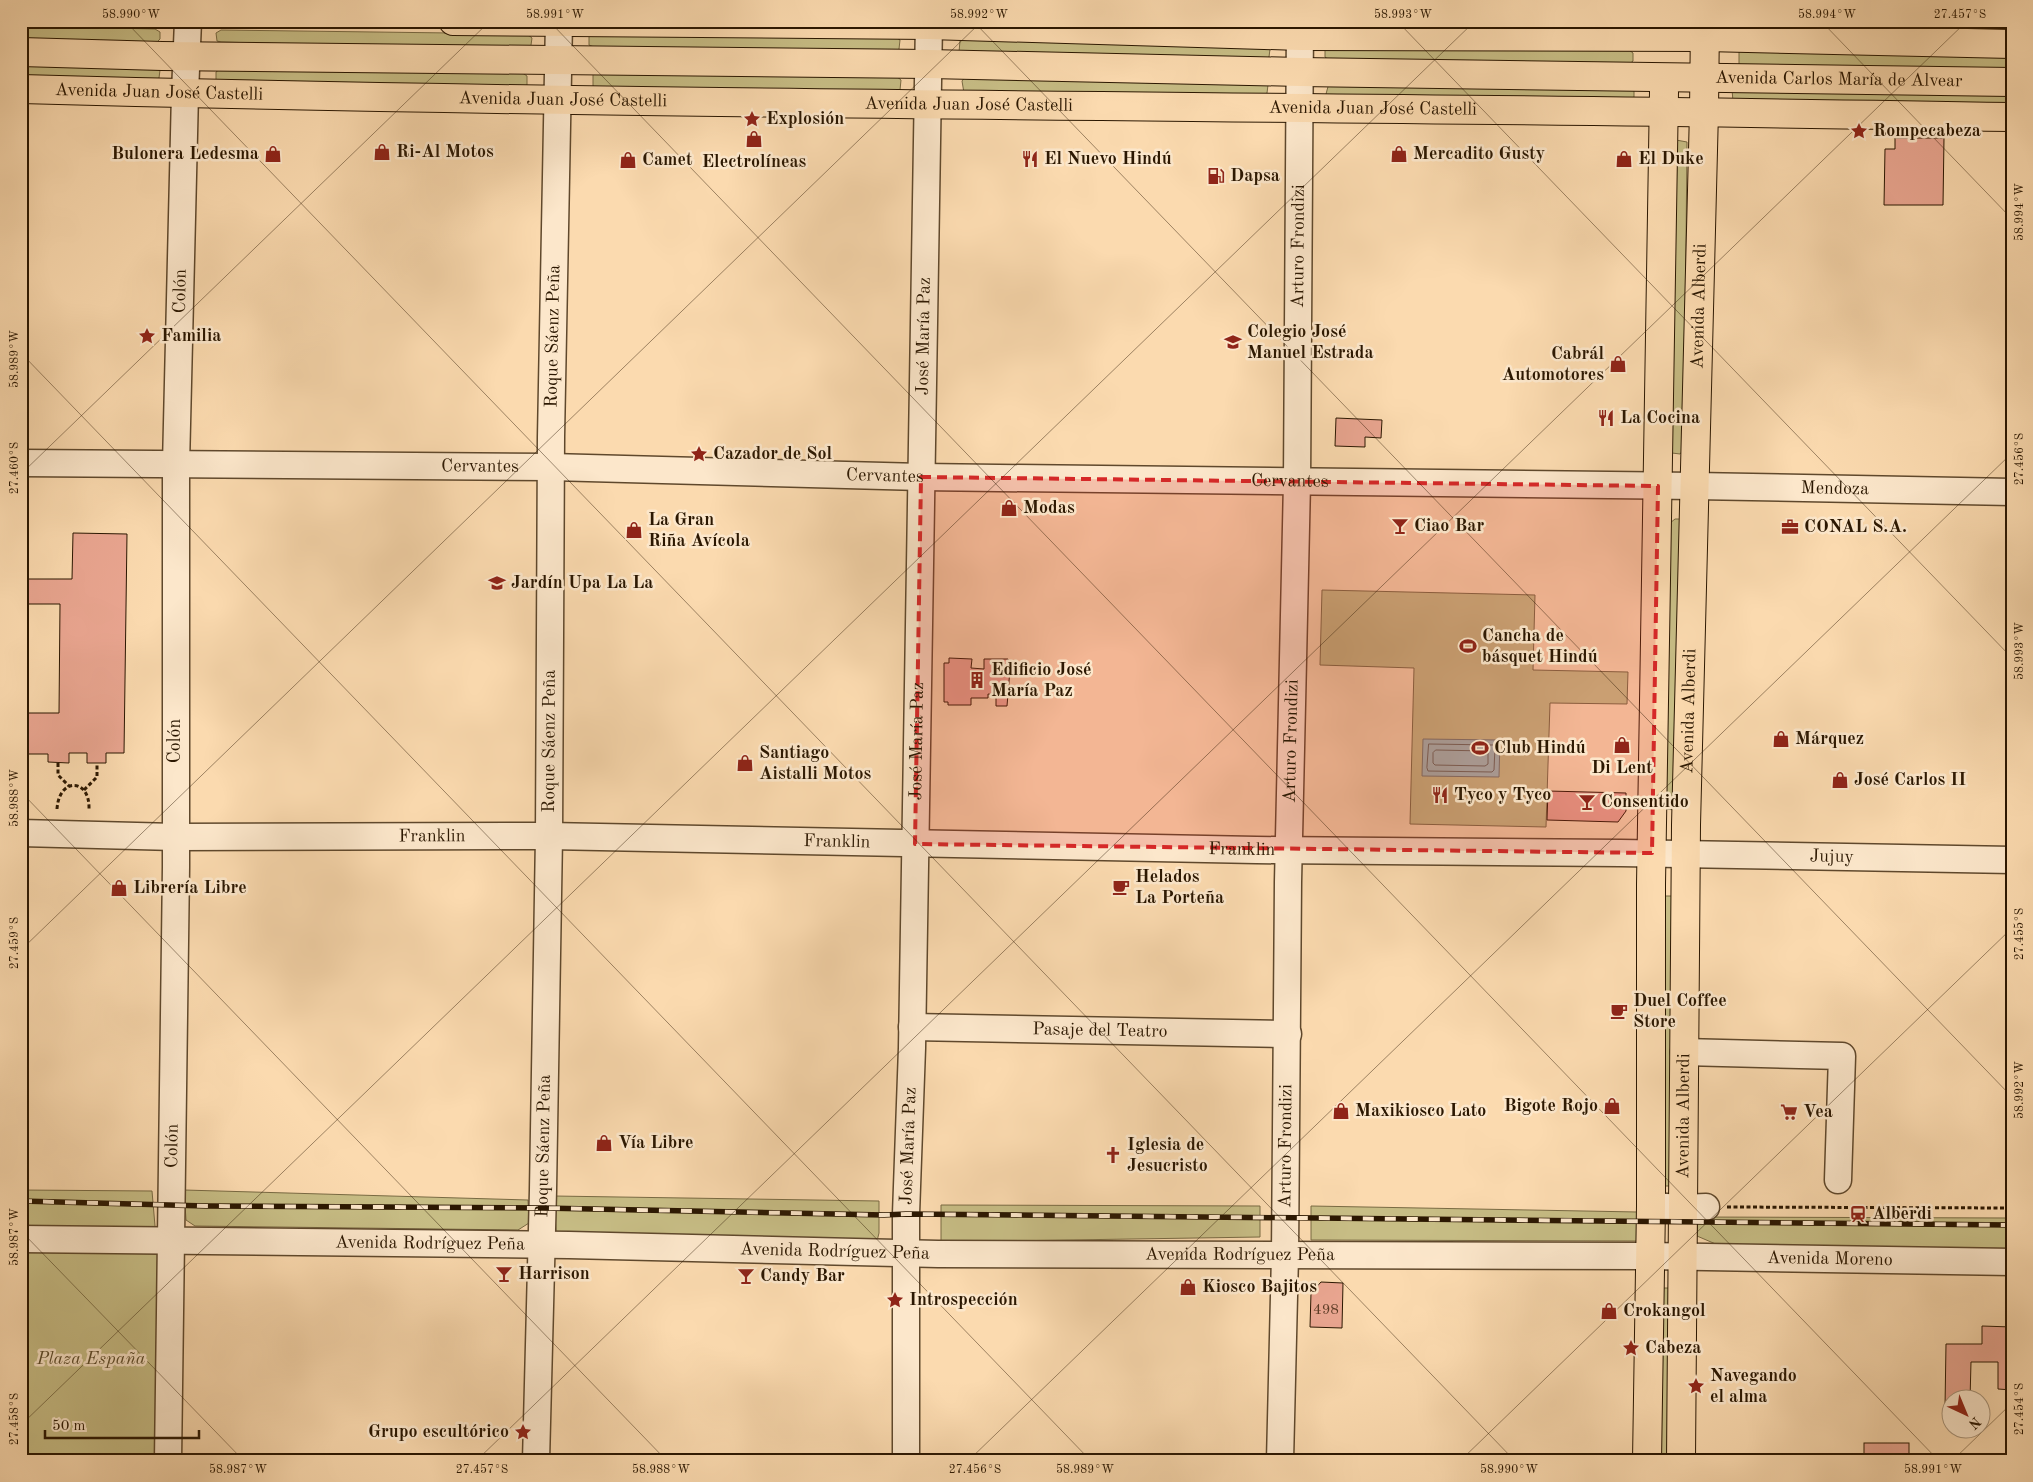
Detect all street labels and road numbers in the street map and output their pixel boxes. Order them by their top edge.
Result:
street label: Avenida Carlos María de Alvear [1715,69,1963,90]
street label: Avenida Juan José Castelli [55,81,263,104]
street label: Avenida Juan José Castelli [459,89,667,110]
street label: Avenida Juan José Castelli [865,95,1073,115]
street label: Avenida Juan José Castelli [1269,99,1477,119]
street label: Arturo Frondizi [1289,184,1308,308]
street label: Avenida Alberdi [1689,243,1710,369]
street label: Roque Sáenz Peña [543,264,563,408]
street label: Colón [171,268,190,314]
street label: José María Paz [914,277,934,396]
street label: Cervantes [441,457,519,476]
street label: Cervantes [846,466,924,486]
street label: Cervantes [1251,472,1329,491]
street label: Mendoza [1800,479,1869,498]
street label: Avenida Alberdi [1678,648,1699,774]
street label: Roque Sáenz Peña [540,669,559,813]
street label: Arturo Frondizi [1281,679,1302,803]
street label: José María Paz [907,682,927,800]
street label: Colón [166,718,184,763]
street label: Franklin [398,827,466,845]
street label: Franklin [803,832,871,851]
street label: Franklin [1208,840,1276,859]
street label: Jujuy [1809,847,1855,866]
street label: Pasaje del Teatro [1032,1020,1168,1041]
street label: Avenida Alberdi [1674,1053,1693,1179]
street label: Roque Sáenz Peña [533,1074,554,1218]
street label: Arturo Frondizi [1276,1084,1295,1208]
street label: José María Paz [897,1087,920,1205]
street label: Colón [163,1123,182,1168]
street label: Avenida Rodríguez Peña [335,1233,525,1254]
street label: Avenida Rodríguez Peña [740,1240,930,1263]
street label: Avenida Rodríguez Peña [1145,1246,1335,1264]
street label: Avenida Moreno [1767,1249,1893,1269]

